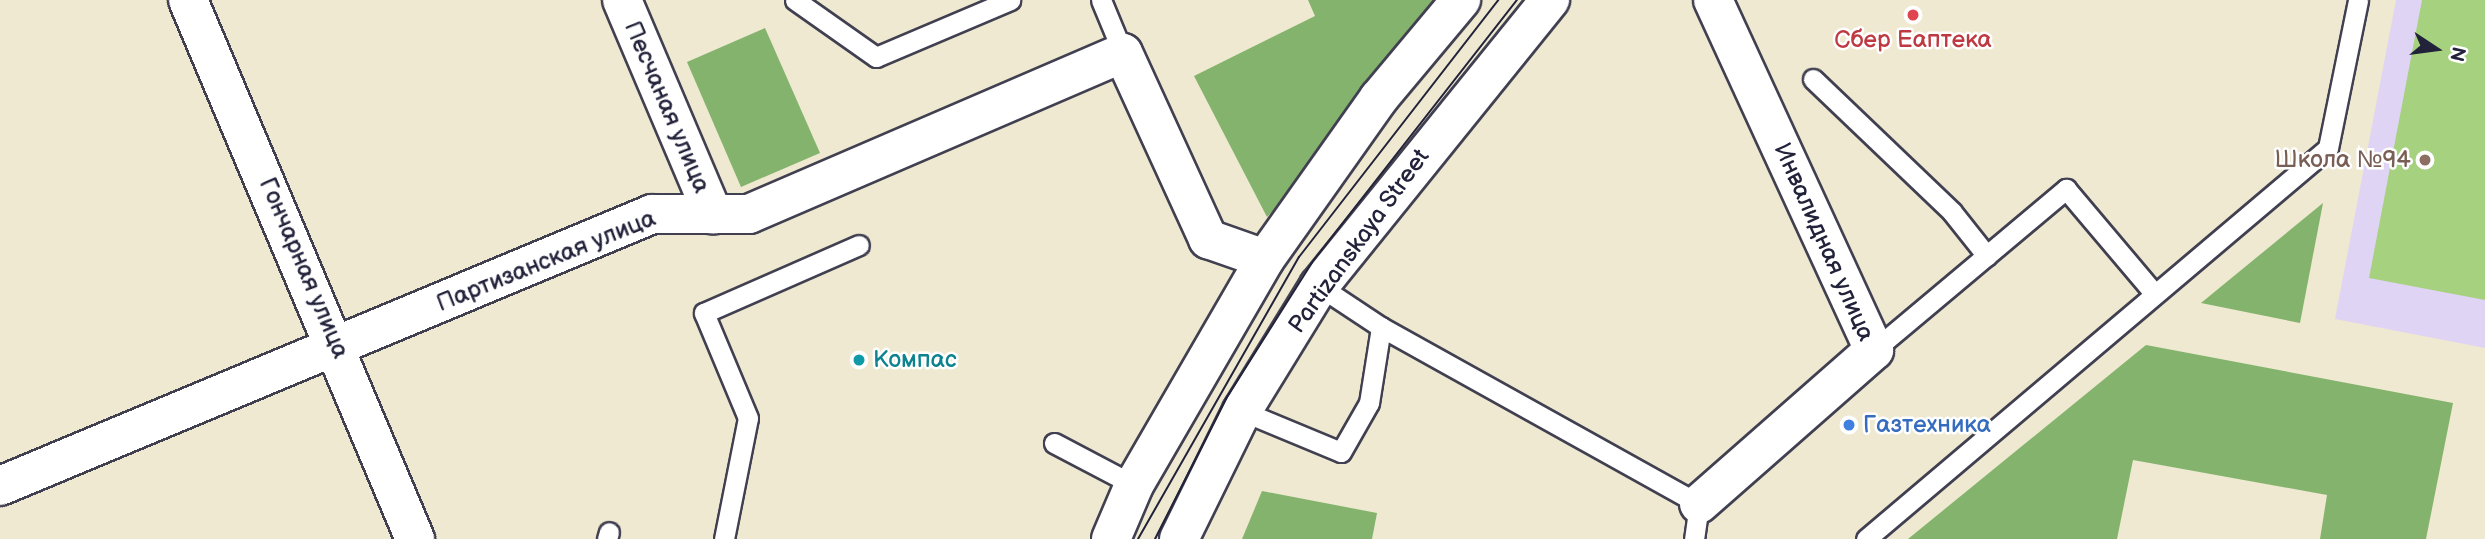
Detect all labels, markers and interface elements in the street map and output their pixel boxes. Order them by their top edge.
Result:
marker: Сбер Еаптека [1905,7,1921,23]
north arrow [2401,14,2471,84]
street label: Песчаная улица [618,17,716,197]
place label: Сбер Еаптека [1834,26,1992,54]
text: N [2444,44,2470,63]
street label: Инвалидная улица [1767,139,1881,345]
street label: Partizanskaya Street [1282,143,1436,339]
place label: Школа №94 [2275,146,2411,174]
marker: Школа №94 [2417,152,2433,168]
street label: Гончарная улица [253,173,355,363]
street label: Партизанская улица [432,204,660,318]
place label: Компас [873,346,957,374]
marker: Компас [851,352,867,368]
place label: Газтехника [1863,411,1991,439]
marker: Газтехника [1841,417,1857,433]

